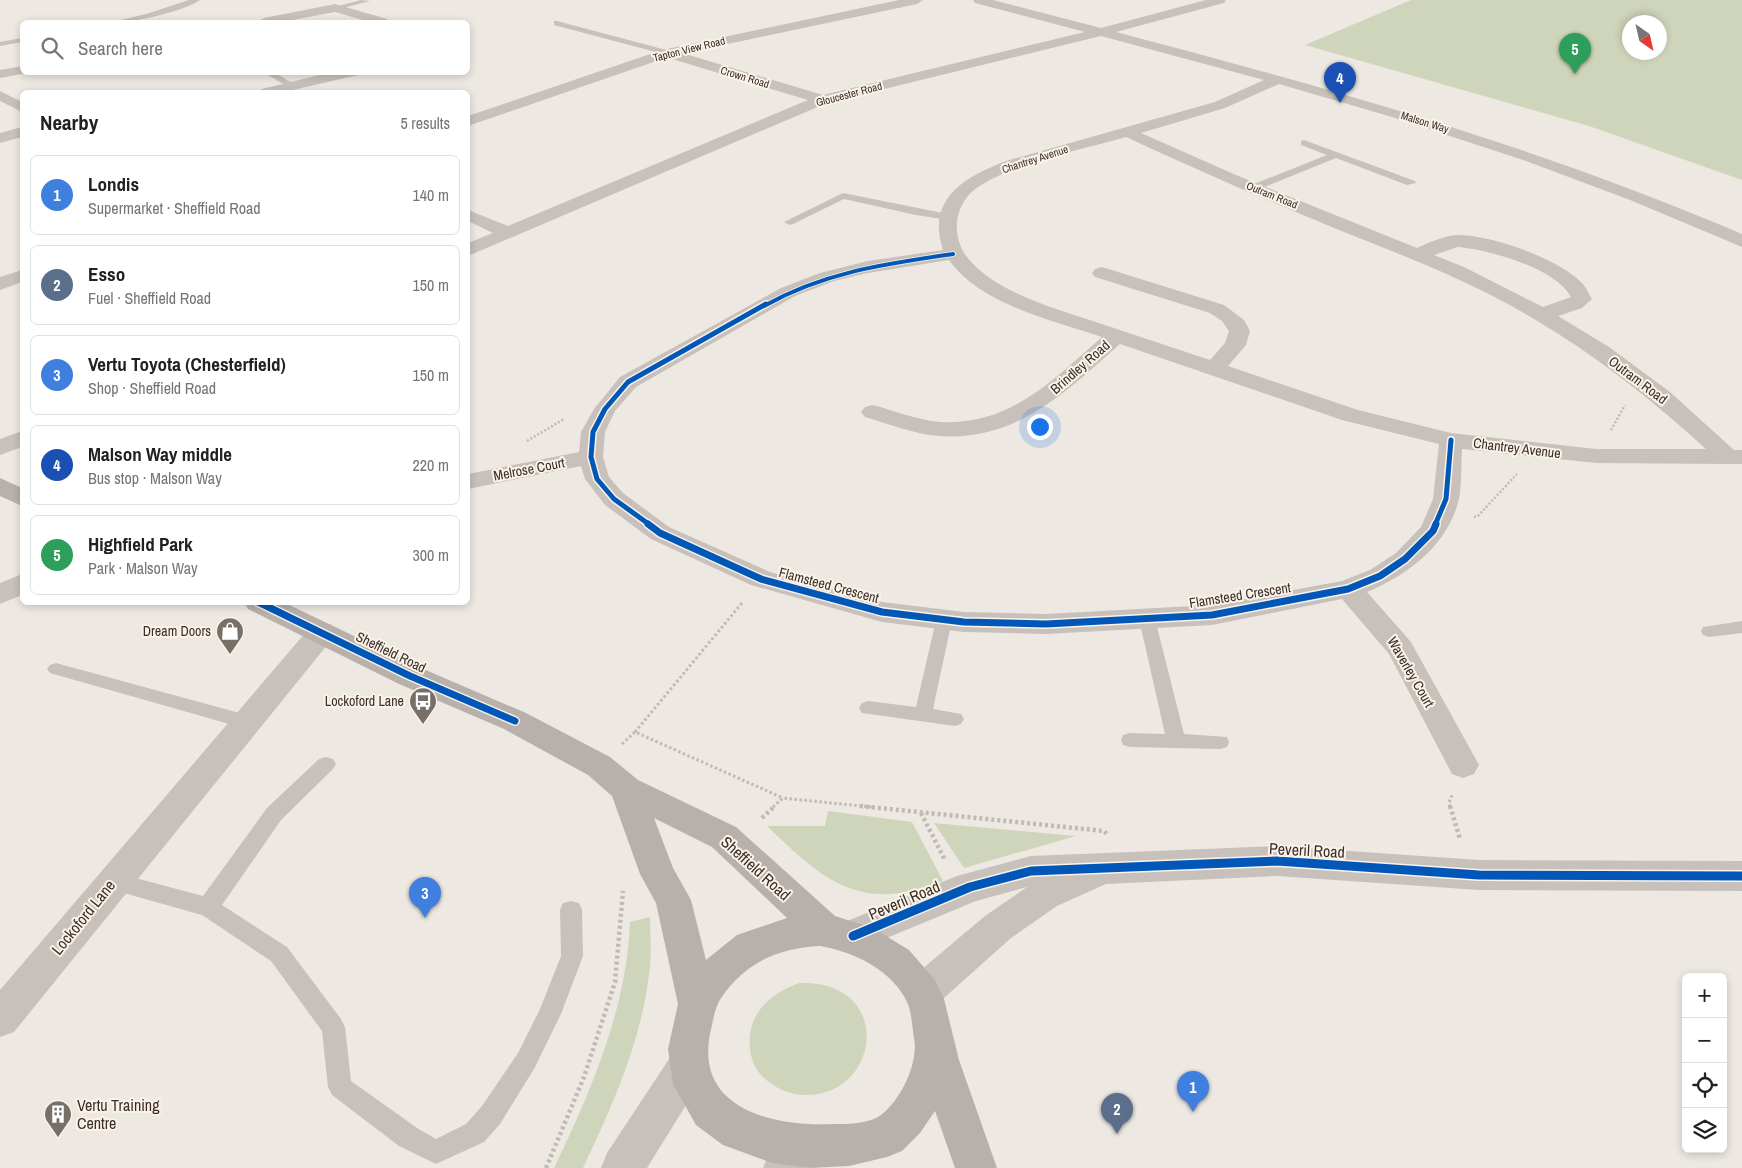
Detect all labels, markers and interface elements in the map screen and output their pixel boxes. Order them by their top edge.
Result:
north arrow [1622,15,1667,60]
search box [20,20,470,75]
street label: Tapton View Road [652,33,726,65]
pin: 5 [1559,33,1591,74]
icon: search [38,34,66,62]
text: Search here [78,35,163,61]
pin: 4 [1324,62,1356,103]
street label: Crown Road [719,63,771,91]
street label: Gloucester Road [814,78,884,110]
text: Nearby [40,108,98,137]
street label: Malson Way [1399,108,1451,136]
text: 5 results [400,112,450,134]
street label: Chantrey Avenue [1000,142,1070,176]
text: Londis [88,171,139,197]
street label: Outram Road [1244,178,1300,212]
text: 1 [53,184,61,206]
text: 140 m [413,184,449,206]
text: Supermarket · Sheffield Road [88,197,261,219]
text: Esso [88,261,125,287]
text: 2 [53,274,61,296]
text: 150 m [413,274,449,296]
text: Fuel · Sheffield Road [88,287,211,309]
street label: Brindley Road [1047,336,1113,398]
text: Vertu Toyota (Chesterfield) [88,351,286,377]
street label: Outram Road [1605,352,1671,408]
text: 3 [53,364,61,386]
text: 150 m [413,364,449,386]
text: Shop · Sheffield Road [88,377,216,399]
your location [1027,414,1053,440]
street label: Chantrey Avenue [1472,434,1562,462]
text: Malson Way middle [88,441,232,467]
street label: Melrose Court [492,453,566,485]
text: 4 [53,454,61,476]
text: 220 m [413,454,449,476]
text: Bus stop · Malson Way [88,467,222,489]
text: Highfield Park [88,531,193,557]
text: 5 [53,544,61,566]
text: 300 m [413,544,449,566]
text: Park · Malson Way [88,557,198,579]
street label: Flamsteed Crescent [777,563,881,607]
street label: Flamsteed Crescent [1188,578,1292,612]
shop icon: Dream Doors [215,616,245,655]
place label: Dream Doors [143,622,211,640]
street label: Sheffield Road [353,627,429,677]
street label: Waverley Court [1384,633,1438,711]
bus stop icon: Lockoford Lane [408,686,438,725]
place label: Lockoford Lane [325,692,404,710]
street label: Sheffield Road [716,831,796,905]
street label: Peveril Road [1269,837,1345,863]
street label: Lockoford Lane [46,875,120,959]
street label: Peveril Road [865,875,943,925]
pin: 3 [409,877,441,918]
map controls [1682,973,1727,1153]
button: + [1682,973,1727,1018]
button: − [1682,1018,1727,1063]
button: locate [1682,1063,1727,1108]
pin: 1 [1177,1071,1209,1112]
pin: 2 [1101,1093,1133,1134]
place label: Vertu Training Centre [77,1094,160,1134]
building icon: Vertu Training Centre [43,1099,73,1138]
button: layers [1682,1108,1727,1153]

